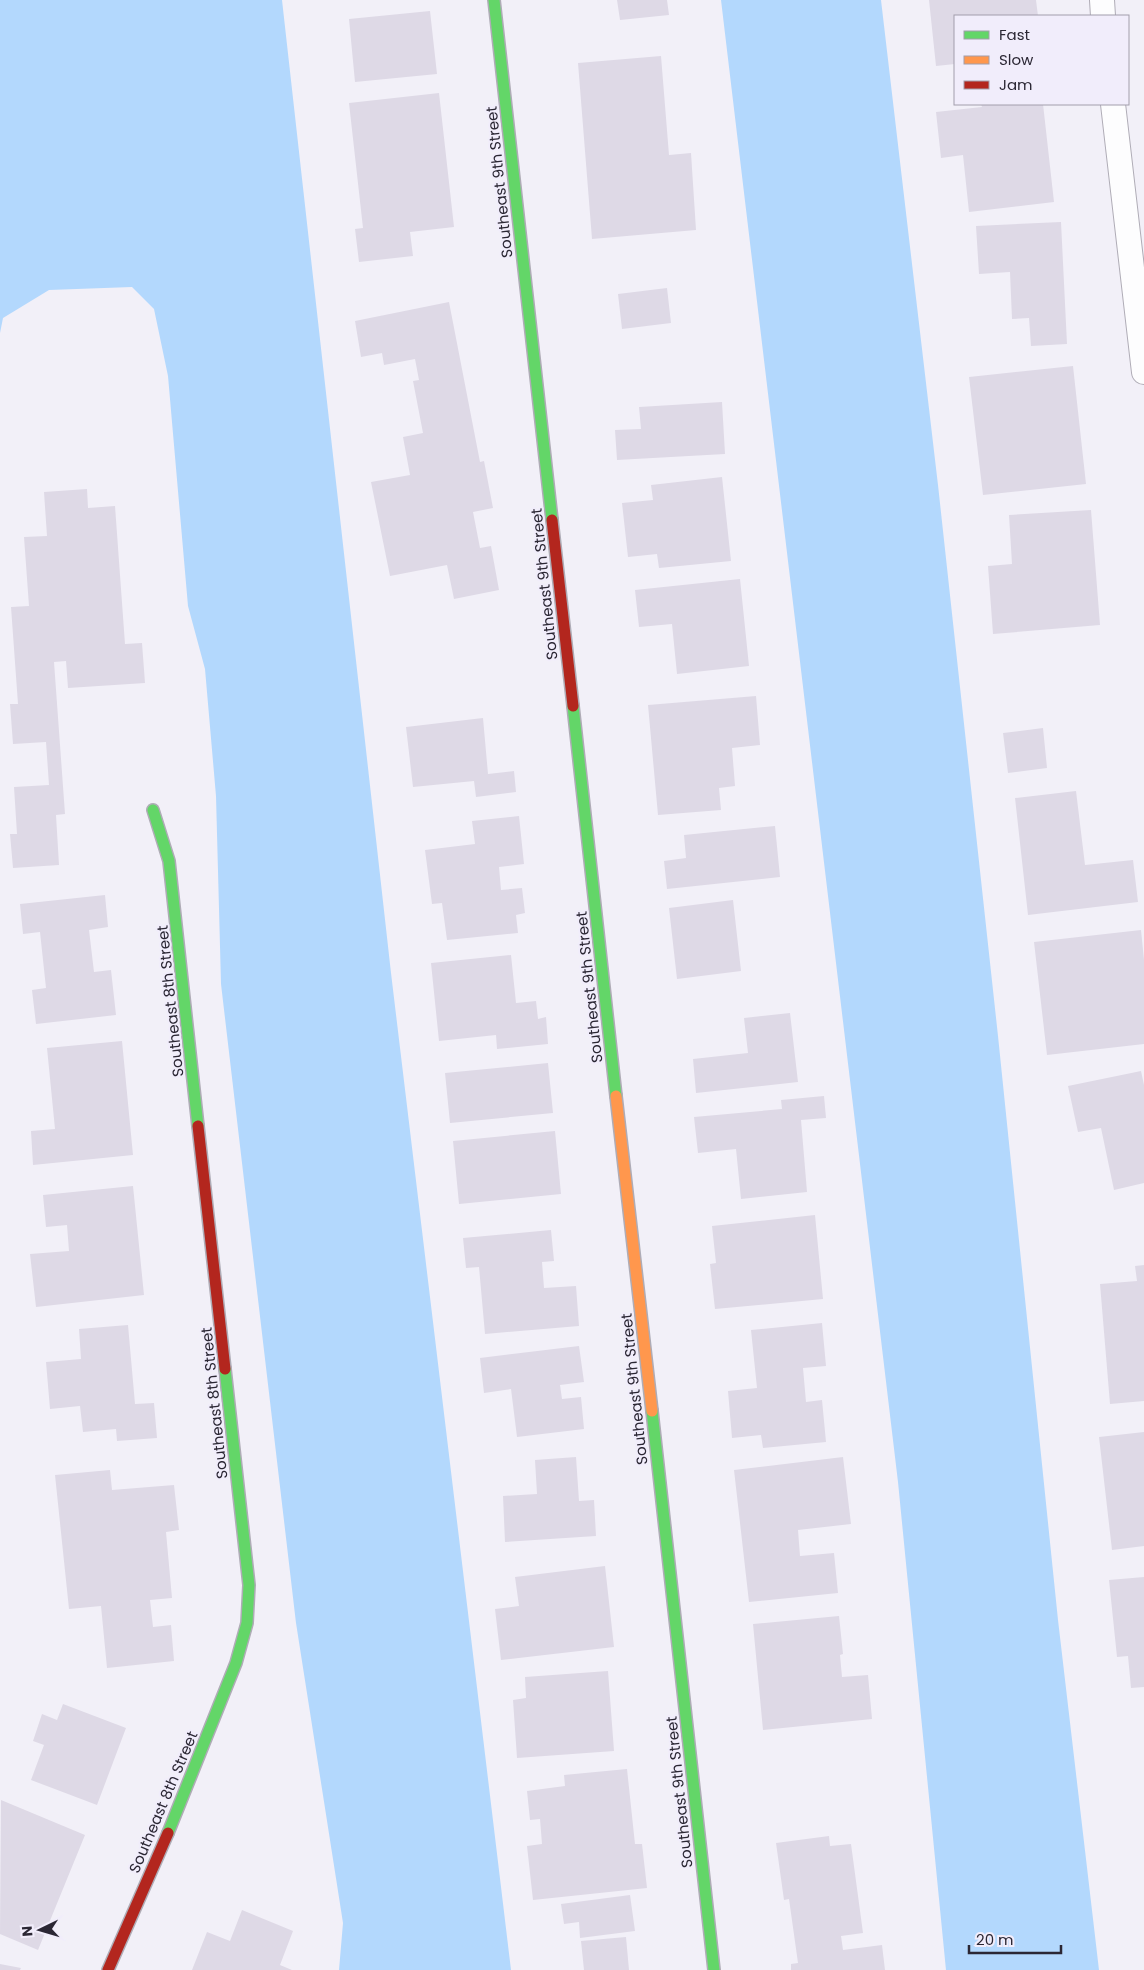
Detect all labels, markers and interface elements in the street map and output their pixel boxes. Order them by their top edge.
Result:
legend [954,15,1129,105]
text: Fast [999,24,1030,45]
text: Slow [999,49,1034,70]
text: Jam [999,74,1033,95]
street label: Southeast 9th Street [481,105,517,259]
street label: Southeast 9th Street [526,507,562,661]
street label: Southeast 9th Street [571,910,607,1064]
street label: Southeast 8th Street [152,924,188,1078]
street label: Southeast 9th Street [616,1312,652,1466]
street label: Southeast 8th Street [196,1326,232,1480]
street label: Southeast 9th Street [661,1715,697,1869]
street label: Southeast 8th Street [124,1728,202,1876]
north arrow [15,1905,65,1955]
scale bar [969,1922,1062,1954]
text: N [17,1925,37,1937]
text: 20 m [976,1929,1014,1950]

